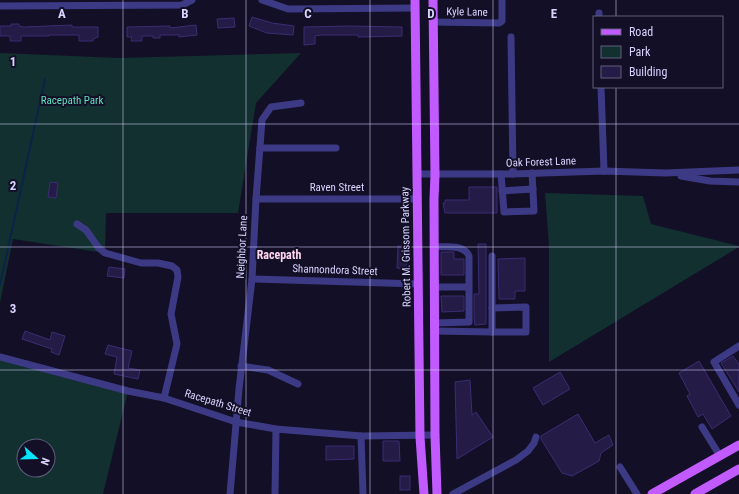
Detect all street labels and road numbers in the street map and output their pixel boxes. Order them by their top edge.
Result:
street label: Kyle Lane [446,5,488,19]
street label: Oak Forest Lane [506,154,576,170]
street label: Raven Street [310,181,364,194]
street label: Robert M. Grissom Parkway [398,186,414,307]
street label: Neighbor Lane [234,215,250,279]
street label: Shannondora Street [292,262,378,278]
street label: Racepath Street [183,387,253,419]

